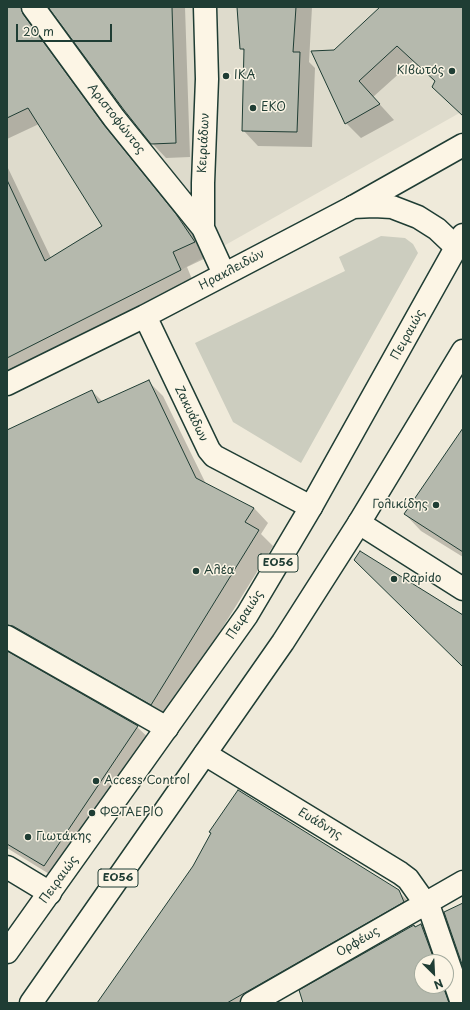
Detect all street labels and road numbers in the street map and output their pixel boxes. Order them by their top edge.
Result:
street label: Αριστοφώντος [84,81,148,157]
street label: Κειριάδων [195,113,213,173]
street label: Ηρακλειδών [197,247,267,293]
street label: Πειραιώς [388,307,428,363]
street label: Ζακυάδων [171,384,211,444]
road number: ΕΟ56 [258,554,298,572]
street label: Πειραιώς [224,588,266,642]
street label: Ευάδνης [295,805,345,843]
street label: Πειραιώς [37,853,81,907]
road number: ΕΟ56 [98,869,138,887]
street label: Ορφέως [334,924,382,960]

